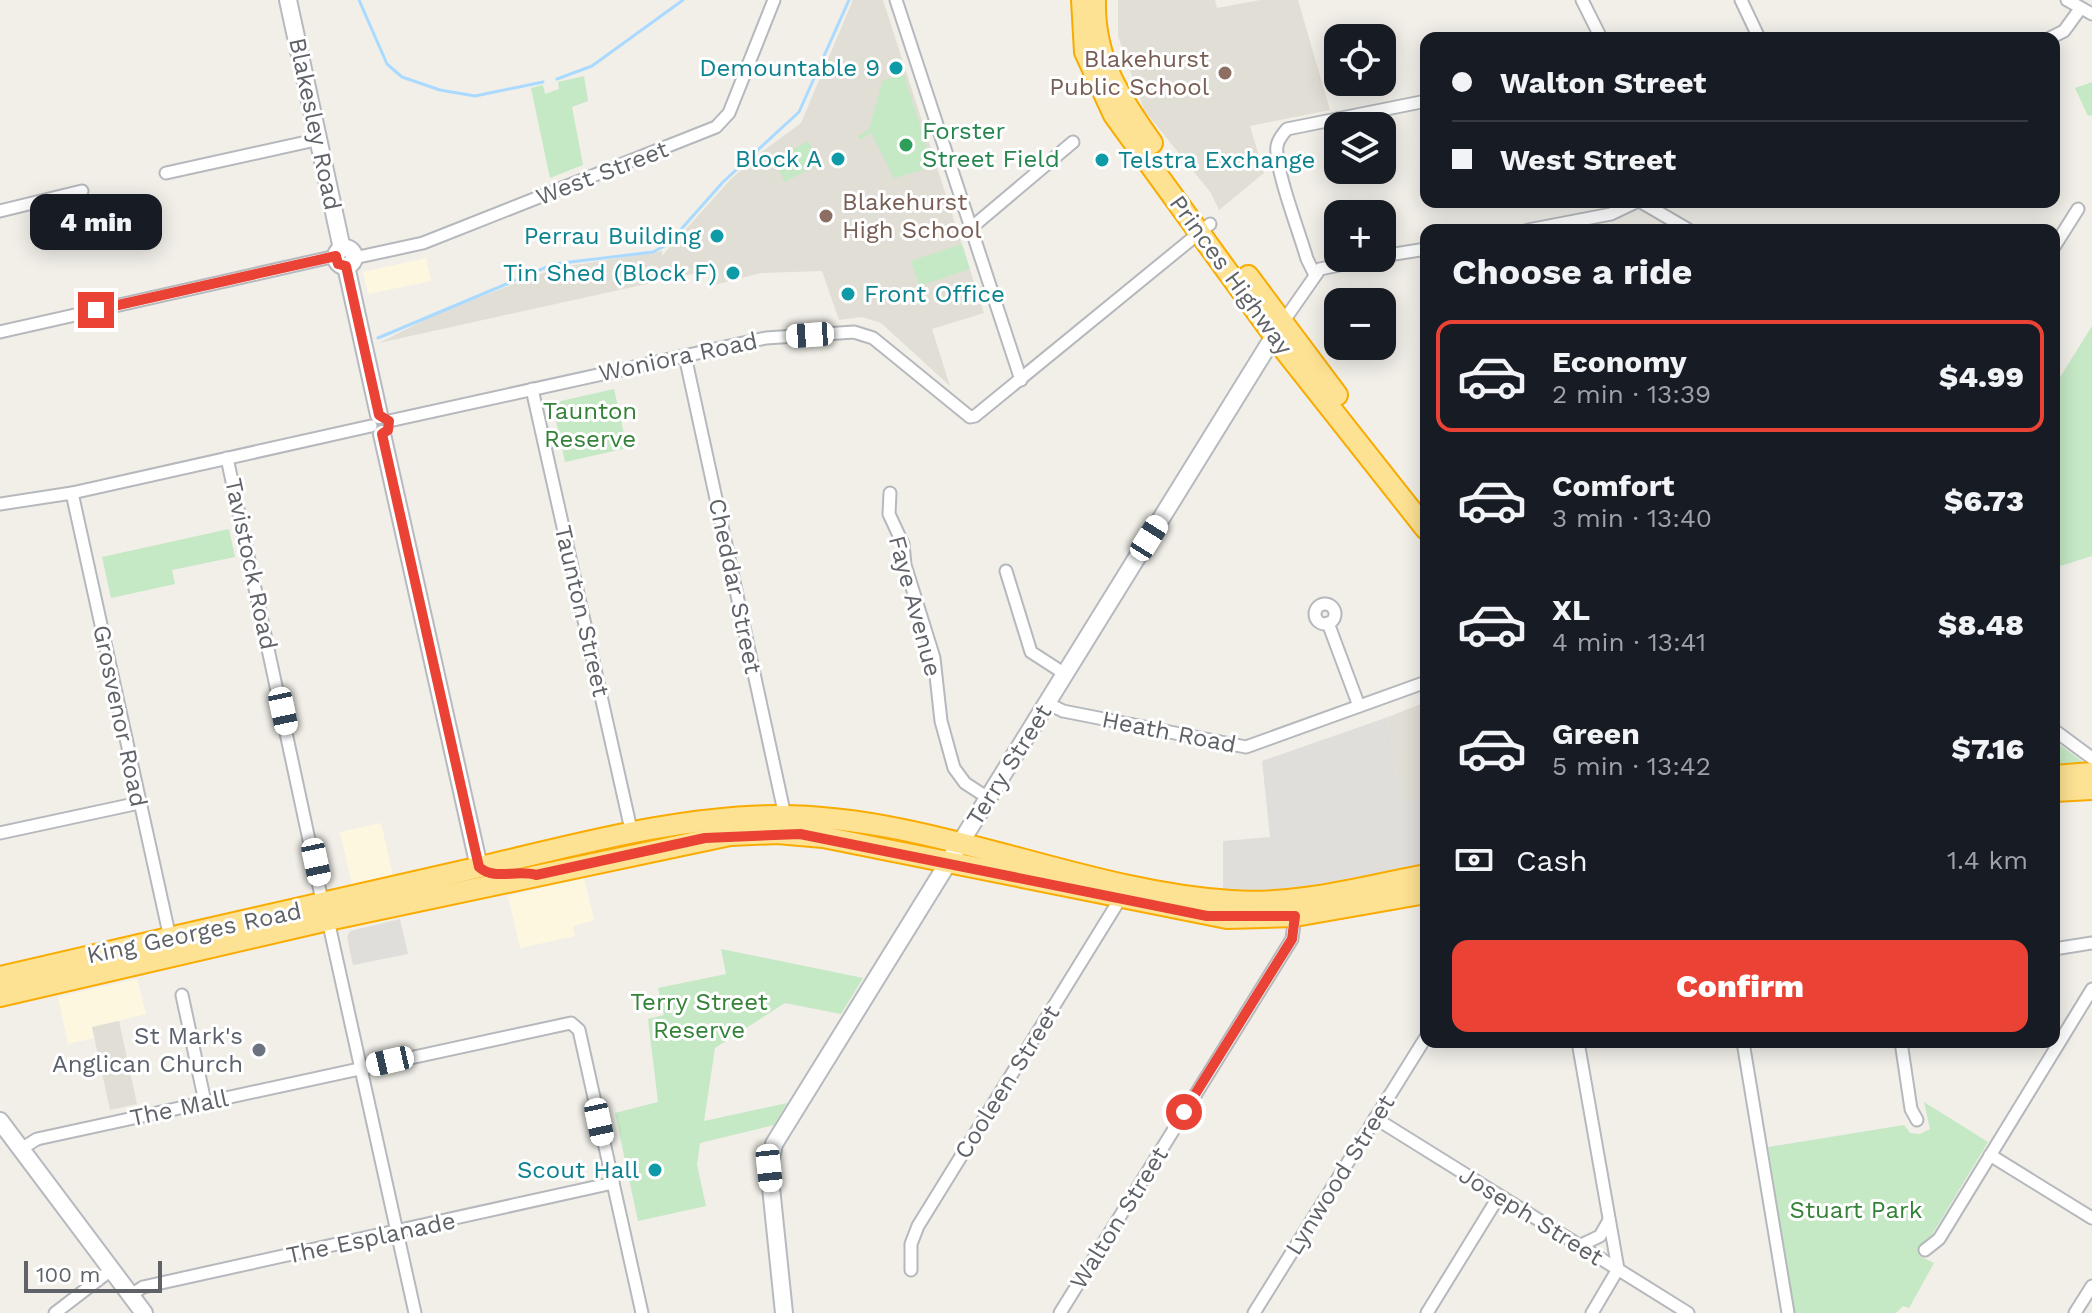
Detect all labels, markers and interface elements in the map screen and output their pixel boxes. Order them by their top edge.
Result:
map controls [1324,24,1396,360]
button: locate [1324,24,1396,96]
street label: Blakesley Road [283,35,347,213]
place label: Blakehurst Public School [1049,45,1210,101]
place label: Demountable 9 [699,54,880,82]
marker: Demountable 9 [887,59,905,77]
marker: Blakehurst Public School [1216,64,1234,82]
text: Walton Street [1500,65,1706,100]
button: layers [1324,112,1396,184]
place label: Forster Street Field [922,117,1060,173]
street label: West Street [532,135,672,211]
marker: Forster Street Field [897,136,915,154]
text: West Street [1500,142,1676,177]
place label: Block A [735,145,822,173]
place label: Telstra Exchange [1118,146,1315,174]
marker: Block A [829,150,847,168]
marker: Telstra Exchange [1093,151,1111,169]
place label: Blakehurst High School [842,188,982,244]
street label: Princes Highway [1164,190,1299,361]
callout: 4 min [30,194,162,250]
button: + [1324,200,1396,272]
text: 4 min [60,207,132,237]
marker: Blakehurst High School [817,207,835,225]
place label: Perrau Building [524,222,701,250]
marker: Perrau Building [708,227,726,245]
text: Choose a ride [1452,251,1692,293]
place label: Tin Shed (Block F) [503,259,717,287]
marker: Tin Shed (Block F) [724,264,742,282]
place label: Front Office [864,280,1005,308]
marker: Front Office [839,285,857,303]
button: − [1324,288,1396,360]
route end [78,292,114,328]
car [785,321,835,349]
street label: Woniora Road [596,327,760,387]
icon: car [1456,340,1528,412]
text: Economy [1552,344,1687,379]
text: $4.99 [1939,359,2024,394]
text: 2 min · 13:39 [1552,379,1711,409]
park label: Taunton Reserve [543,397,637,453]
icon: car [1456,464,1528,536]
text: Comfort [1552,468,1674,503]
street label: Tavistock Road [219,476,283,652]
text: $6.73 [1944,483,2024,518]
street label: Cheddar Street [703,496,767,676]
text: 3 min · 13:40 [1552,503,1712,533]
car [1126,511,1172,565]
street label: Taunton Street [549,523,615,699]
street label: Faye Avenue [883,533,947,679]
icon: car [1456,588,1528,660]
text: XL [1552,592,1590,627]
text: $8.48 [1938,607,2024,642]
street label: Grosvenor Road [87,623,153,809]
text: 4 min · 13:41 [1552,627,1706,657]
car [266,685,300,737]
street label: Terry Street [961,699,1057,831]
street label: Heath Road [1100,705,1238,759]
icon: car [1456,712,1528,784]
text: Green [1552,716,1640,751]
text: $7.16 [1952,731,2024,766]
text: 5 min · 13:42 [1552,751,1711,781]
car [299,836,333,888]
icon: cash [1452,838,1496,882]
text: Cash [1516,843,1588,878]
text: 1.4 km [1947,845,2028,875]
street label: King Georges Road [84,897,304,969]
button: Confirm [1452,940,2028,1032]
park label: Terry Street Reserve [630,988,768,1044]
street label: Cooleen Street [949,1000,1065,1164]
place label: St Mark's Anglican Church [52,1022,243,1078]
marker: St Mark's Anglican Church [250,1041,268,1059]
car [364,1044,416,1078]
street label: The Mall [127,1084,231,1132]
street label: Lynwood Street [1280,1090,1400,1260]
route start [1166,1094,1202,1130]
car [582,1096,616,1148]
street label: Walton Street [1064,1142,1174,1294]
car [755,1143,783,1193]
place label: Scout Hall [517,1156,640,1184]
marker: Scout Hall [646,1161,664,1179]
street label: Joseph Street [1454,1161,1608,1271]
park label: Stuart Park [1790,1196,1923,1224]
street label: The Esplanade [284,1206,458,1270]
scale bar [24,1257,162,1293]
text: 100 m [36,1262,100,1287]

